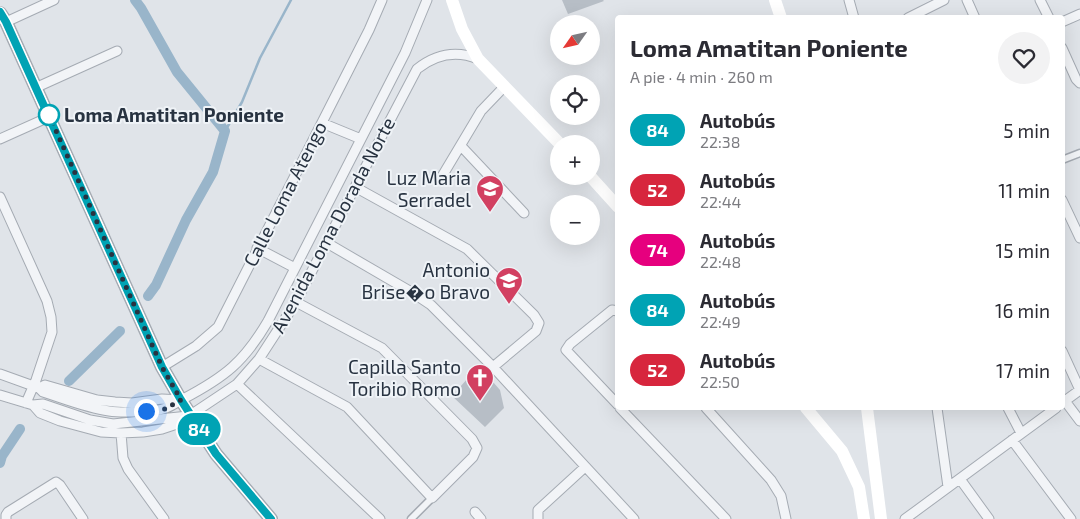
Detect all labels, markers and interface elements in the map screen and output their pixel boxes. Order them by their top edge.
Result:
north arrow [550,15,600,65]
map controls [550,15,600,245]
button: heart [998,32,1050,84]
text: Loma Amatitan Poniente [630,33,908,62]
text: A pie · 4 min · 260 m [630,67,773,86]
button: locate [550,75,600,125]
place label: Loma Amatitan Poniente [64,103,284,126]
marker: Loma Amatitan Poniente [38,104,60,126]
text: Autobús [700,109,775,132]
street label: Avenida Loma Dorada Norte [266,113,399,337]
street label: Calle Loma Atengo [238,117,331,270]
text: 84 [646,119,669,141]
text: 5 min [1003,119,1050,142]
text: 22:38 [700,132,740,151]
button: + [550,135,600,185]
place label: Luz Maria Serradel [387,166,471,211]
text: Autobús [700,169,775,192]
school or university icon: Luz Maria Serradel [475,174,505,213]
text: 52 [647,179,668,201]
text: 11 min [998,179,1050,202]
text: 22:44 [700,192,741,211]
button: − [550,195,600,245]
text: Autobús [700,229,775,252]
text: 74 [647,239,668,261]
text: 15 min [996,239,1050,262]
text: 22:48 [700,252,741,271]
place label: Antonio Brise�o Bravo [361,258,490,303]
school or university icon: Antonio Brise�o Bravo [494,266,524,305]
text: Autobús [700,289,775,312]
text: 84 [646,299,669,321]
text: 16 min [995,299,1050,322]
text: 22:49 [700,312,741,331]
text: Autobús [700,349,775,372]
place label: Capilla Santo Toribio Romo [348,355,461,400]
text: 52 [647,359,668,381]
text: 17 min [996,359,1050,382]
church icon: Capilla Santo Toribio Romo [465,363,495,402]
text: 22:50 [700,372,740,391]
your location [134,399,159,424]
line badge: 84 [176,413,222,445]
text: 84 [188,418,210,440]

